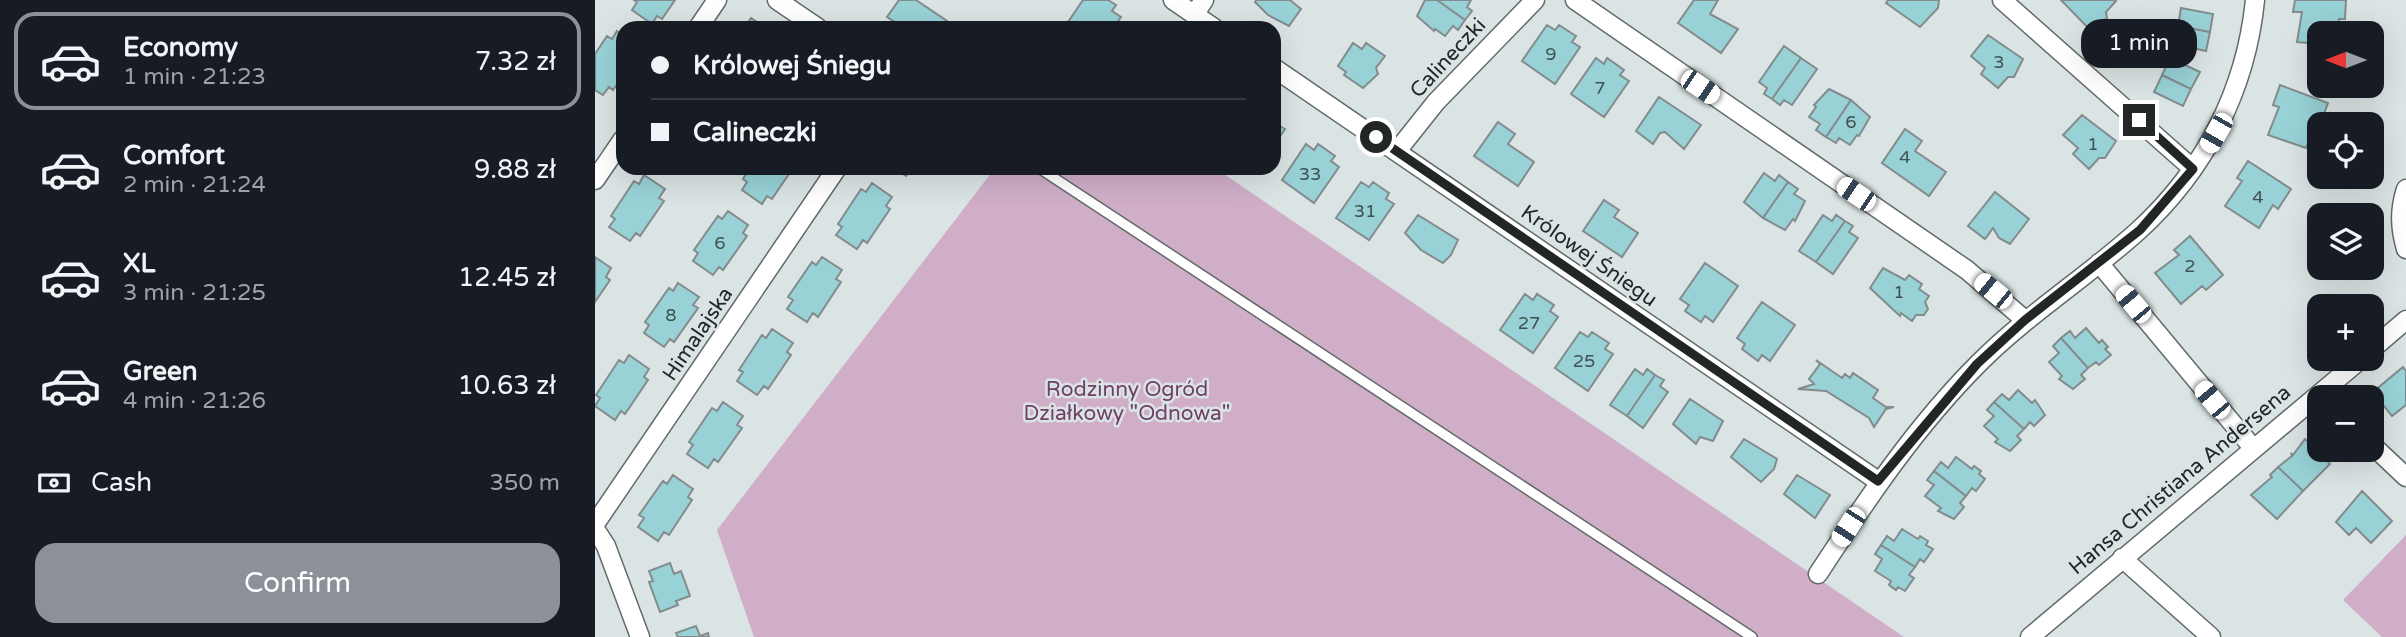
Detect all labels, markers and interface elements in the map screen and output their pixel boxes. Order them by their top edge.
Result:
street label: Calineczki [1405,13,1491,103]
callout: 1 min [2081,18,2197,68]
north arrow [2307,21,2383,98]
map controls [2307,21,2384,462]
text: 1 min [2108,29,2170,57]
icon: car [39,30,102,93]
text: Economy [123,32,238,63]
house number: 9 [1545,43,1557,65]
text: 7.32 zł [475,46,556,77]
text: Królowej Śniegu [693,50,891,81]
house number: 3 [1993,51,2005,73]
text: 1 min · 21:23 [123,63,266,91]
car [1677,67,1724,107]
house number: 7 [1594,77,1606,99]
route end [2123,104,2155,136]
car [2197,110,2236,156]
house number: 6 [1845,111,1857,133]
button: locate [2307,112,2384,189]
text: Calineczki [693,117,817,148]
route start [1360,121,1392,153]
house number: 1 [2087,133,2099,155]
icon: car [39,138,102,201]
text: Comfort [123,140,225,171]
house number: 4 [1899,146,1911,168]
text: 9.88 zł [474,154,556,185]
house number: 33 [1299,163,1321,185]
text: 2 min · 21:24 [123,171,266,199]
car [1833,174,1880,214]
house number: 4 [2252,186,2264,208]
house number: 31 [1354,200,1376,222]
street label: Królowej Śniegu [1516,200,1662,312]
button: layers [2307,203,2384,280]
house number: 6 [714,232,726,254]
icon: car [39,246,102,309]
text: XL [123,248,155,279]
house number: 2 [2184,255,2196,277]
text: 12.45 zł [458,262,556,293]
car [1971,270,2016,312]
text: 3 min · 21:25 [123,279,266,307]
house number: 1 [1893,281,1905,303]
car [2112,281,2155,327]
street label: Himalajska [658,282,738,386]
button: + [2307,294,2384,371]
house number: 8 [665,304,677,326]
house number: 27 [1518,312,1540,334]
house number: 25 [1573,350,1595,372]
icon: car [39,354,102,417]
text: Green [123,356,198,387]
text: 10.63 zł [457,370,556,401]
park label: Rodzinny Ogród Działkowy "Odnowa" [1024,377,1230,426]
car [2191,377,2234,423]
street label: Hansa Christiana Andersena [2064,380,2296,580]
button: − [2307,385,2384,462]
text: 4 min · 21:26 [123,387,266,415]
icon: cash [35,464,73,502]
text: Cash [91,467,152,498]
text: 350 m [490,469,560,497]
car [1828,504,1869,550]
button: Confirm [35,543,560,623]

